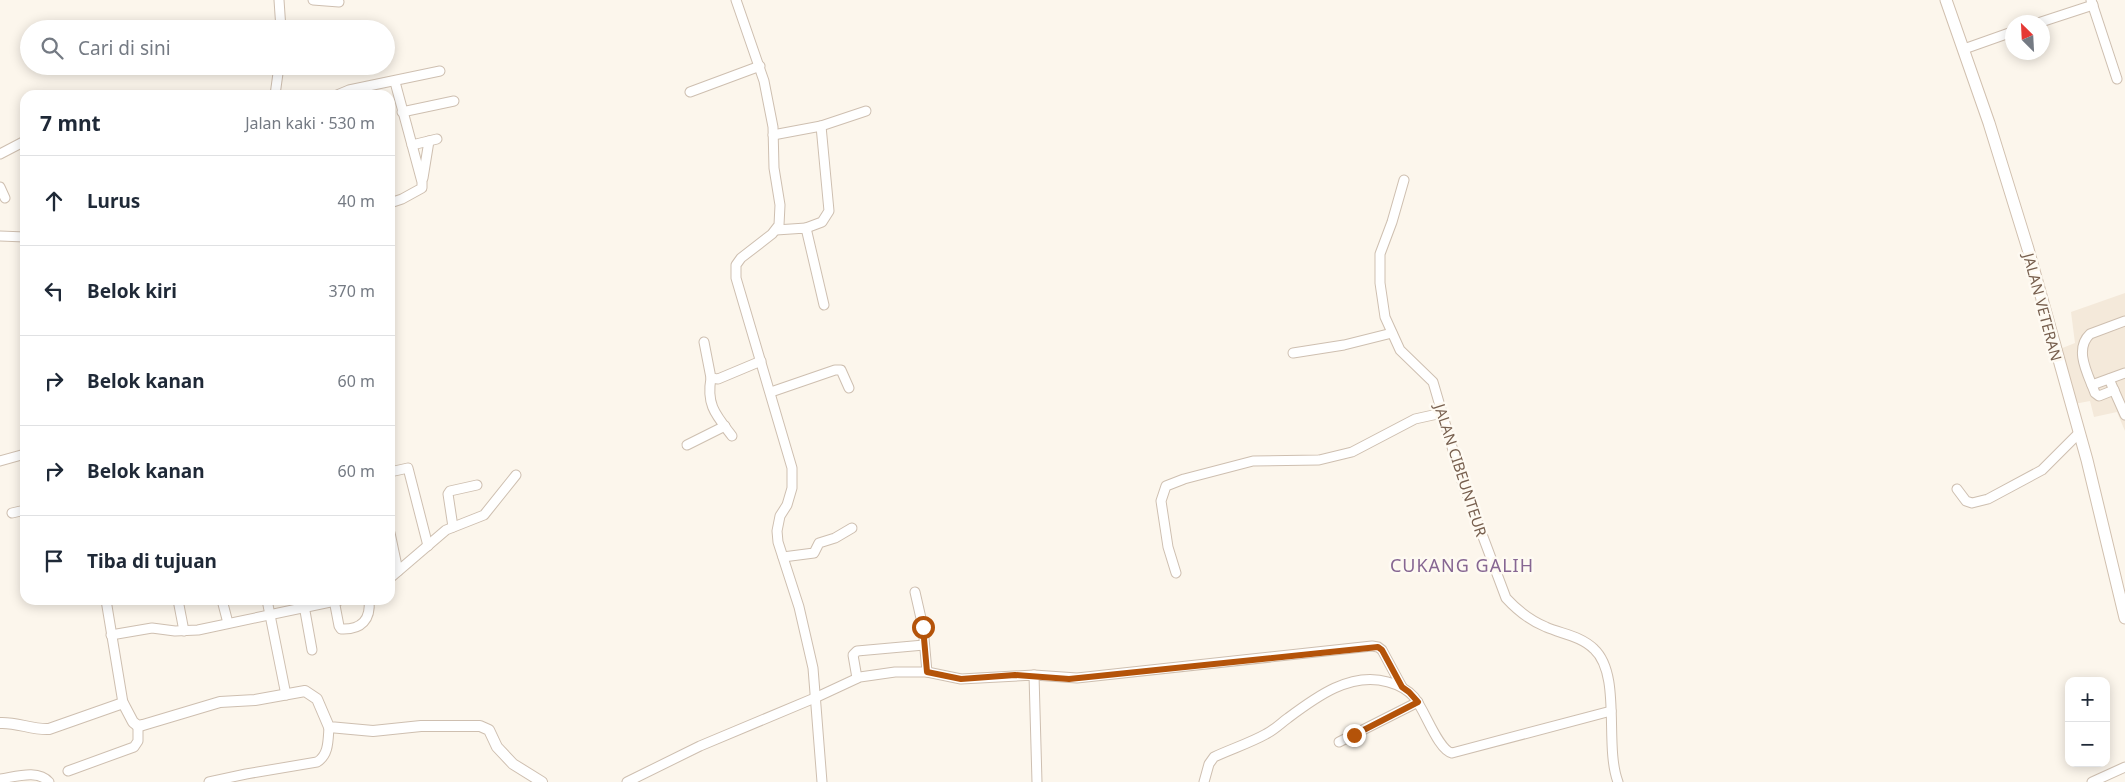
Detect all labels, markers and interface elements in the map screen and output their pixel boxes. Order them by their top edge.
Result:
north arrow [2005,15,2050,60]
search box [20,20,395,75]
icon: search [38,34,66,62]
text: Cari di sini [78,35,171,61]
text: 7 mnt [40,109,101,137]
text: Jalan kaki · 530 m [245,112,375,134]
icon: ahead [40,187,68,215]
text: Lurus [87,188,140,214]
text: 40 m [338,190,375,212]
street label: JALAN VETERAN [2018,249,2067,363]
icon: left [40,277,68,305]
text: Belok kiri [87,278,177,304]
text: 370 m [328,280,375,302]
icon: right [40,367,68,395]
text: Belok kanan [87,368,204,394]
text: 60 m [338,370,375,392]
street label: JALAN CIBEUNTEUR [1429,399,1492,540]
icon: right [40,457,68,485]
text: Belok kanan [87,458,204,484]
text: 60 m [338,460,375,482]
icon: arrive [40,547,68,575]
text: Tiba di tujuan [87,548,217,574]
district label: CUKANG GALIH [1390,553,1534,577]
route start [912,616,935,639]
map controls [2065,677,2110,767]
button: + [2065,677,2110,722]
button: − [2065,722,2110,767]
route end [1343,724,1366,747]

